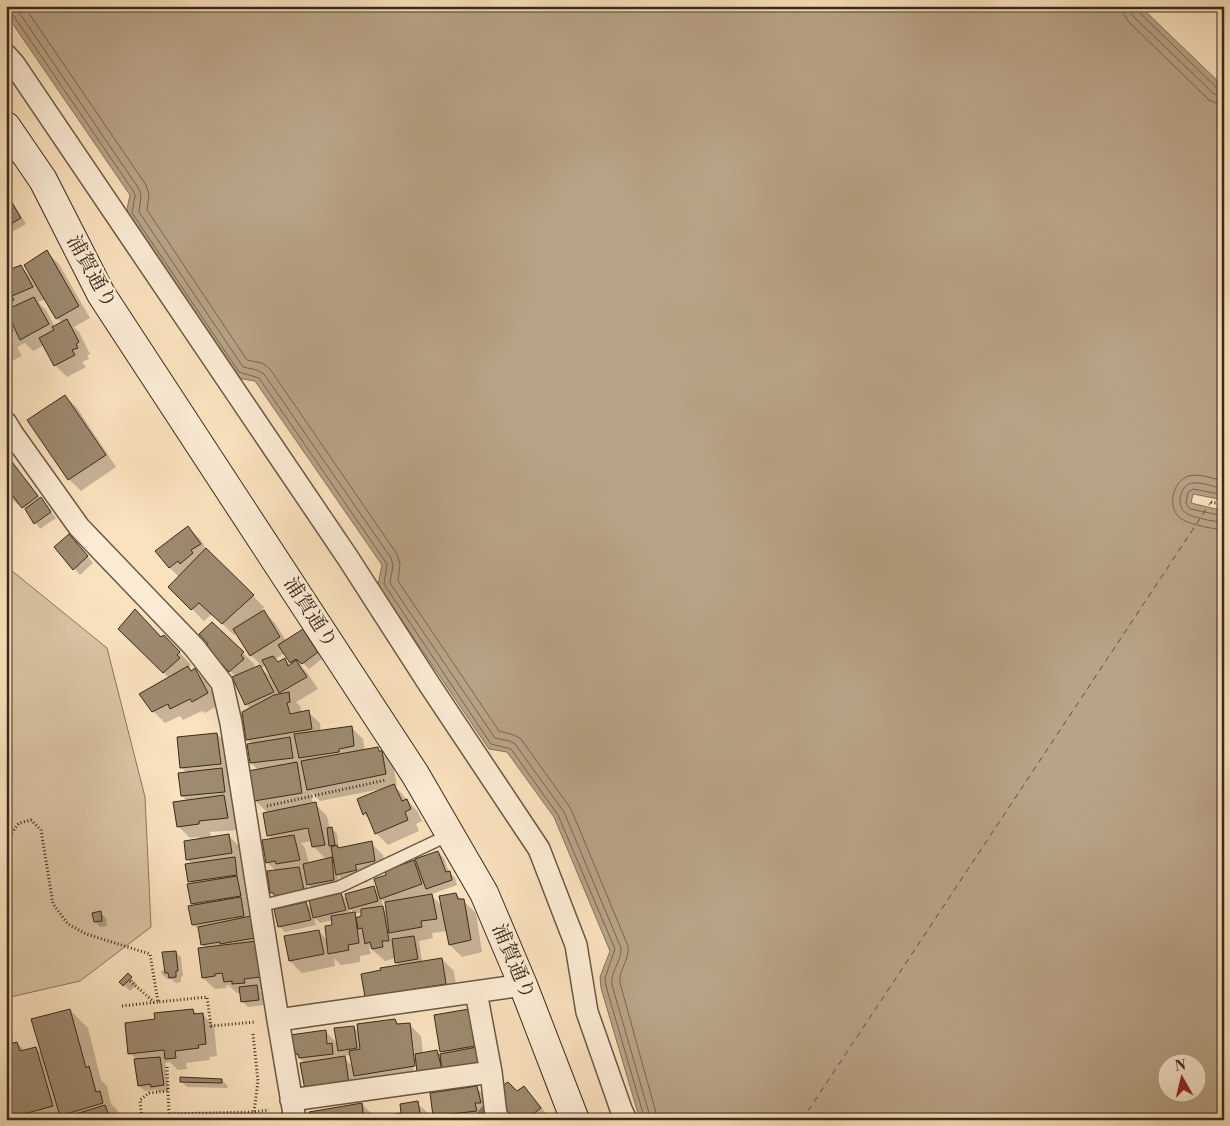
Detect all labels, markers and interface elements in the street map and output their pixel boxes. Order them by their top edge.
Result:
street label: 浦賀通り [61,231,121,313]
street label: 浦賀通り [278,573,342,653]
street label: 浦賀通り [486,920,540,1004]
north arrow [1158,1054,1208,1104]
text: N [1174,1056,1187,1076]

